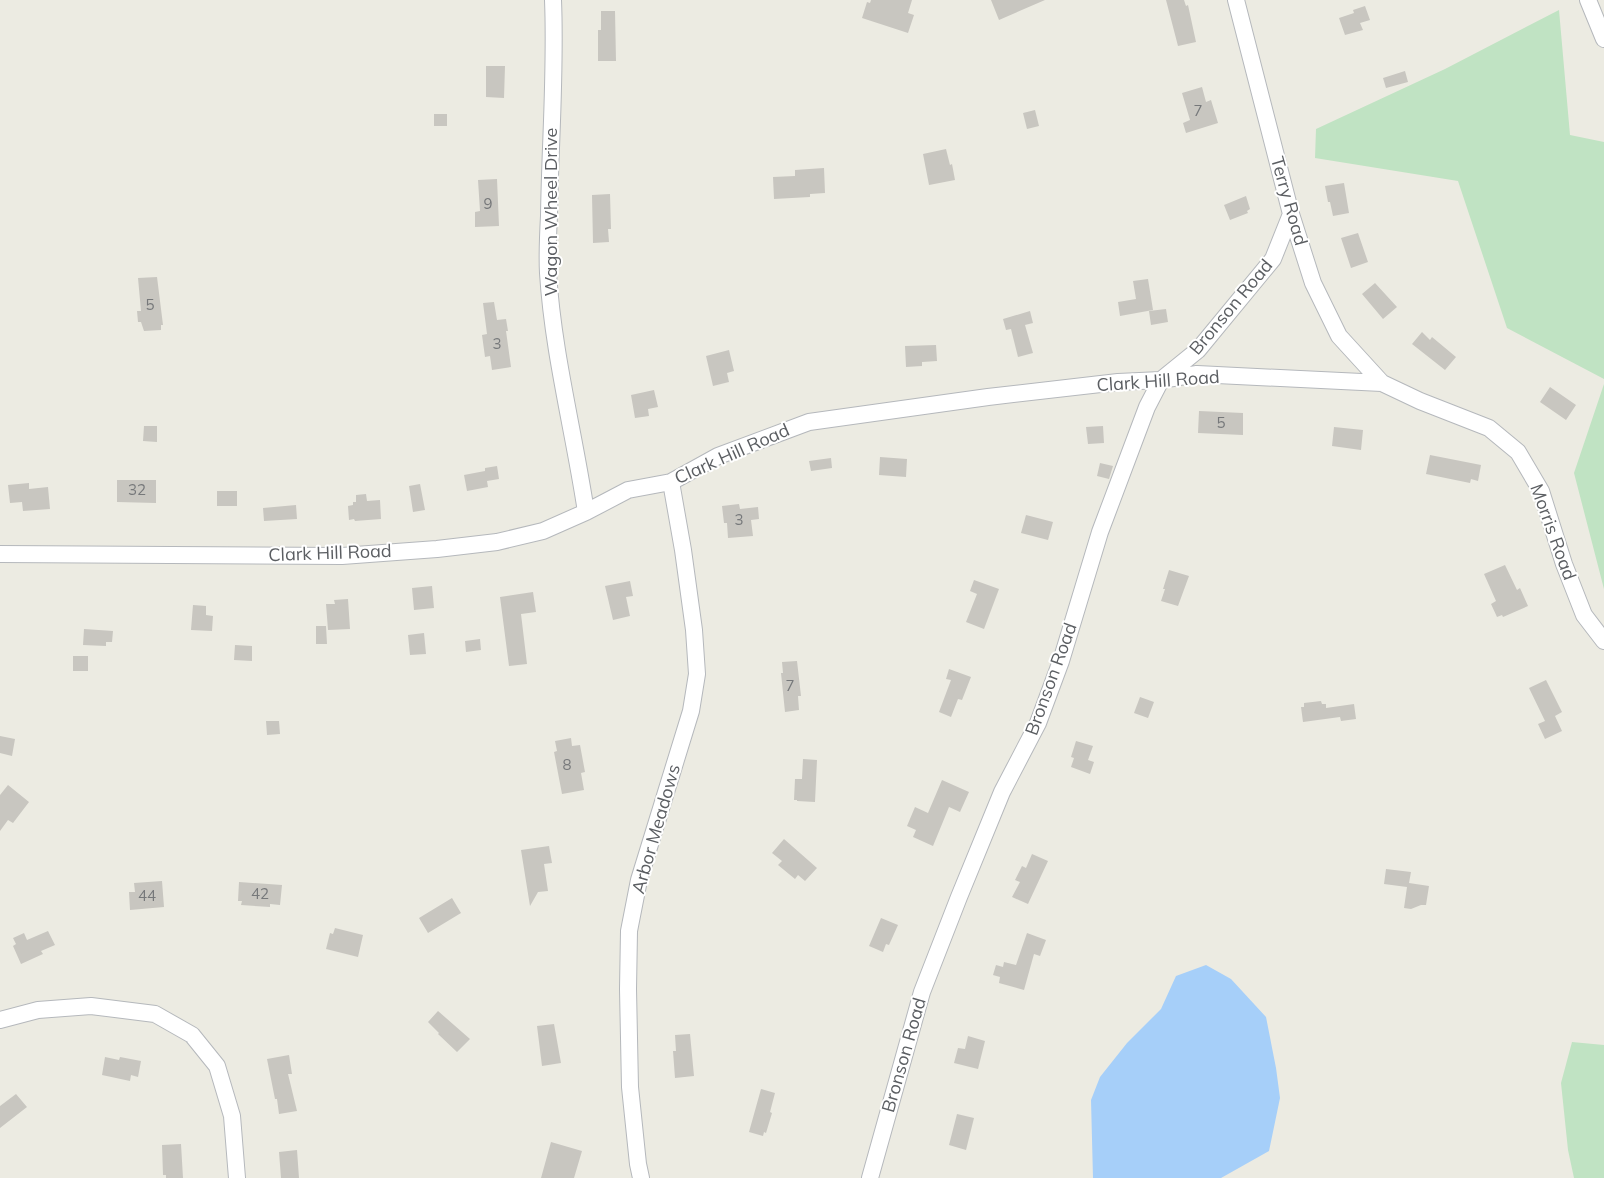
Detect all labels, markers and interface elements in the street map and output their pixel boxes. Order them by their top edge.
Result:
house number: 7 [1193,101,1203,120]
street label: Wagon Wheel Drive [539,128,562,296]
street label: Terry Road [1266,154,1313,248]
house number: 9 [483,194,493,213]
street label: Bronson Road [1184,254,1277,359]
house number: 5 [145,295,155,314]
house number: 3 [492,334,502,353]
street label: Clark Hill Road [1096,365,1220,396]
house number: 5 [1216,413,1226,432]
street label: Clark Hill Road [671,418,793,489]
house number: 32 [128,480,146,499]
street label: Morris Road [1525,481,1582,583]
house number: 3 [734,510,744,529]
street label: Clark Hill Road [268,539,392,566]
street label: Bronson Road [1020,619,1082,738]
house number: 7 [785,676,795,695]
house number: 8 [562,755,572,774]
street label: Arbor Meadows [626,761,685,896]
house number: 42 [251,884,269,903]
house number: 44 [138,886,156,905]
street label: Bronson Road [876,995,931,1115]

